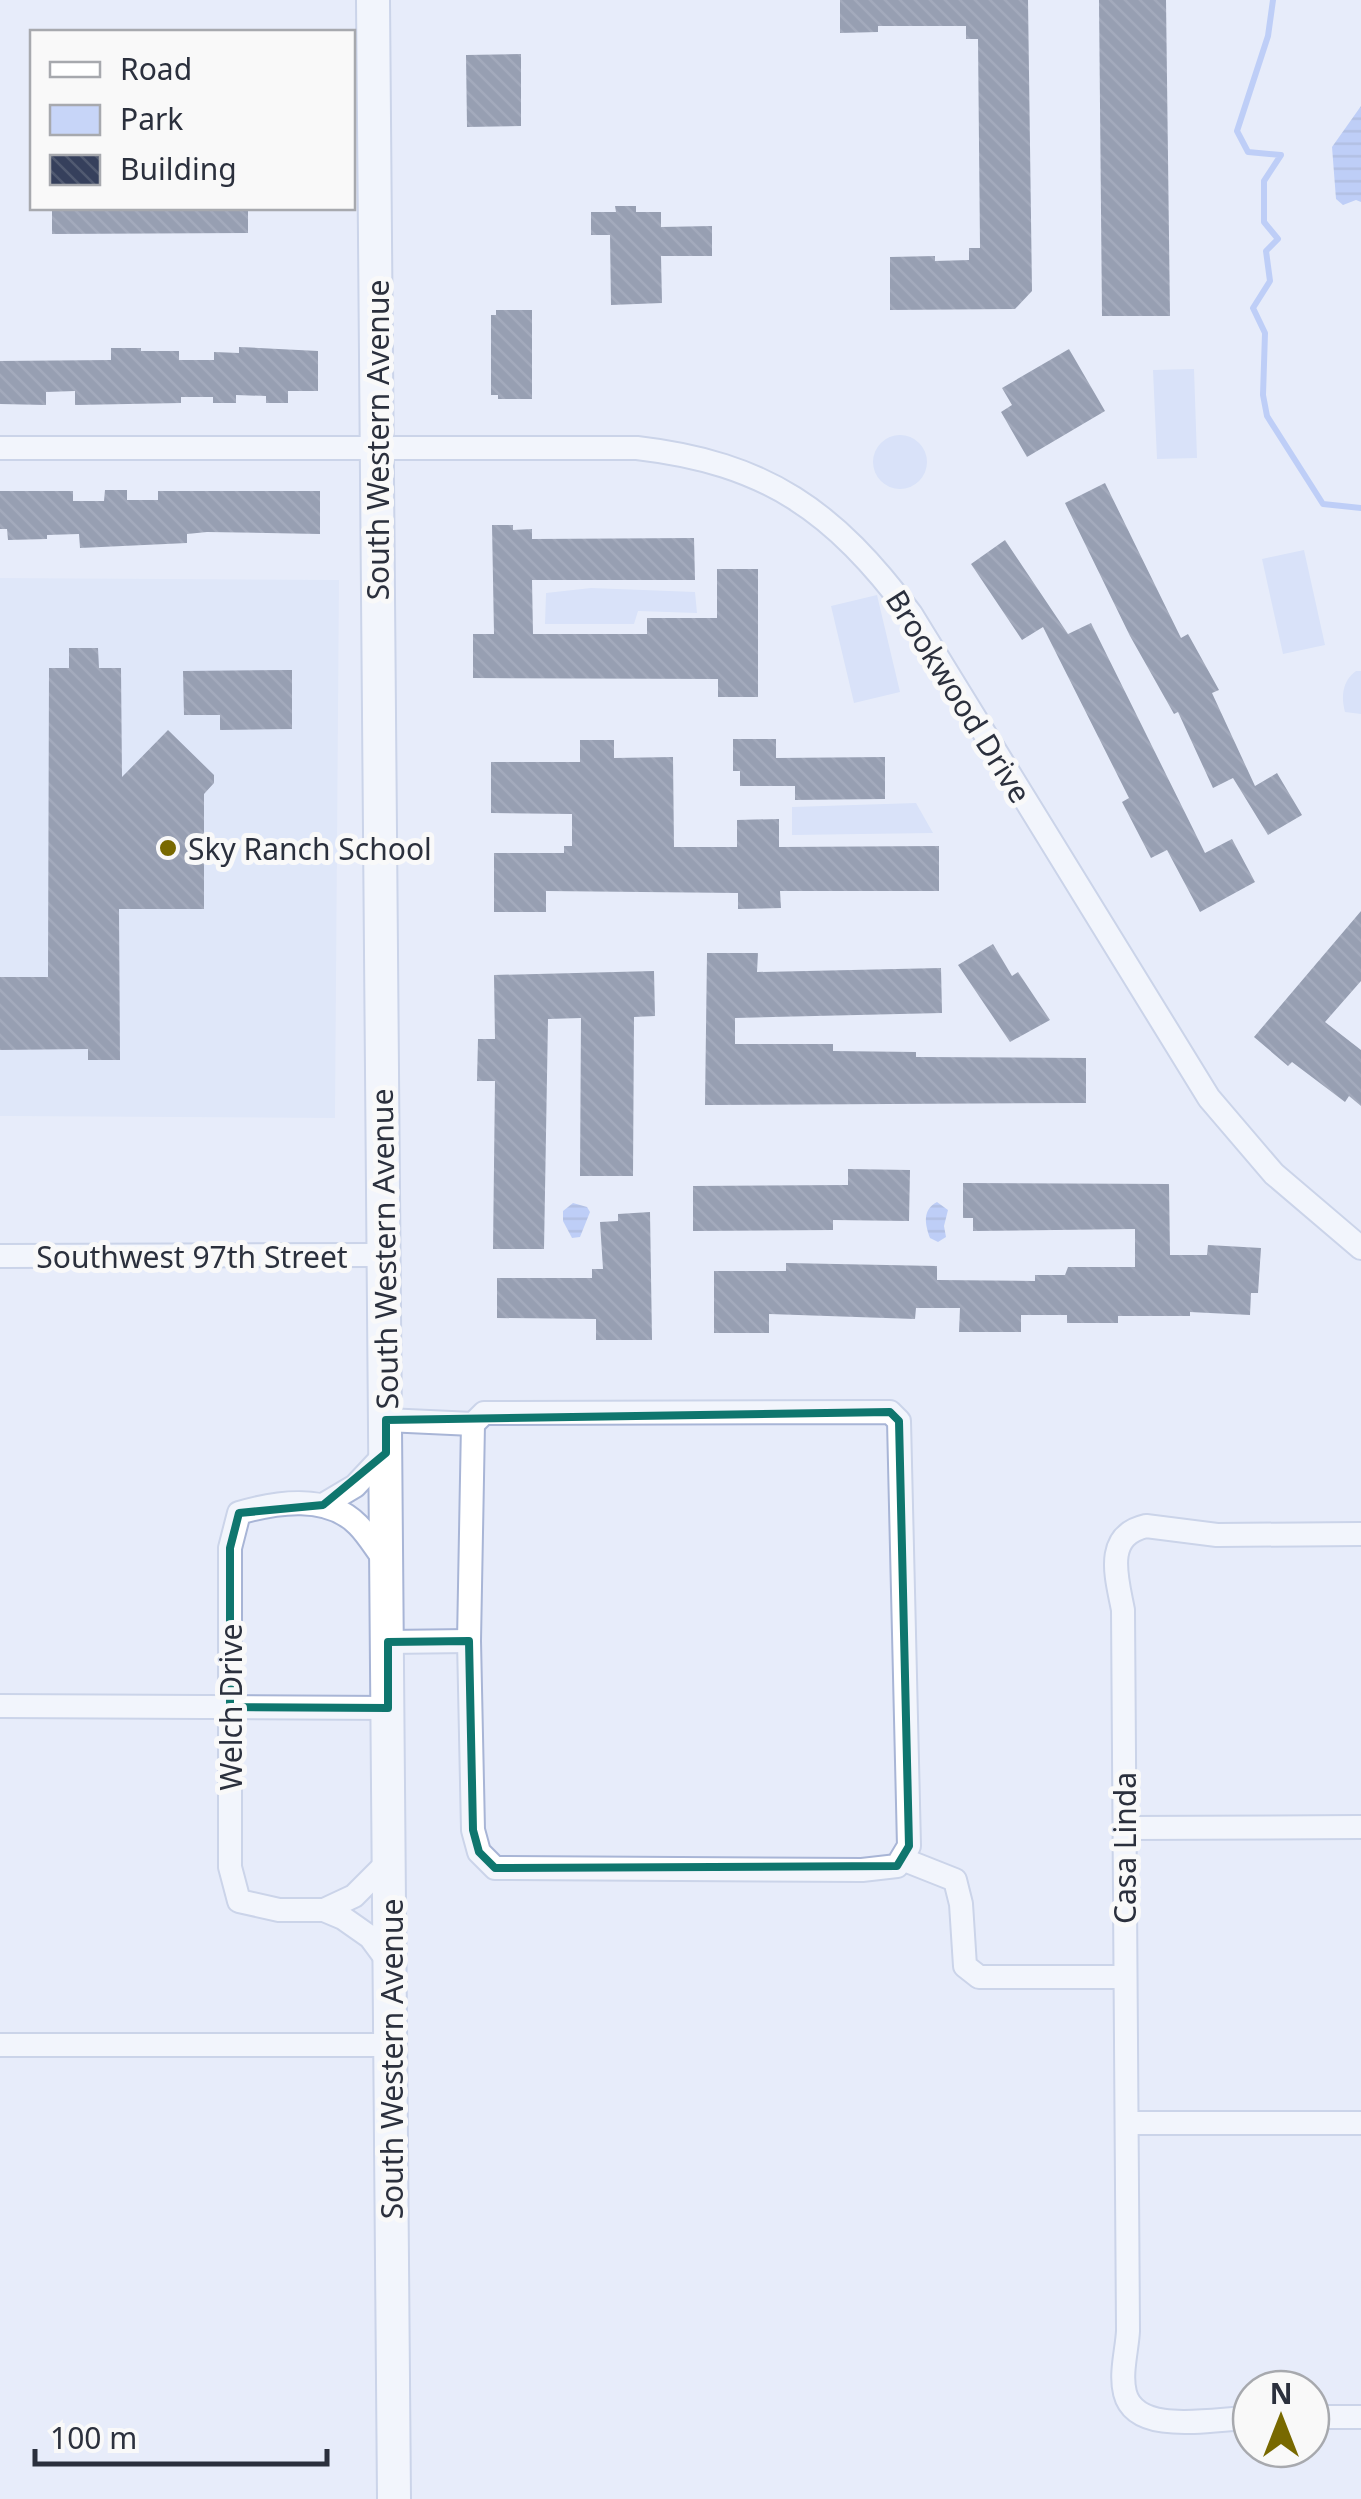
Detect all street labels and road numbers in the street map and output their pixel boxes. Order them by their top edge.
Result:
street label: South Western Avenue [357,280,398,600]
street label: Brookwood Drive [877,582,1041,810]
street label: South Western Avenue [361,1088,407,1410]
street label: Southwest 97th Street [36,1236,348,1277]
street label: Welch Drive [210,1624,251,1790]
street label: Casa Linda [1104,1772,1145,1924]
street label: South Western Avenue [371,1899,412,2219]

